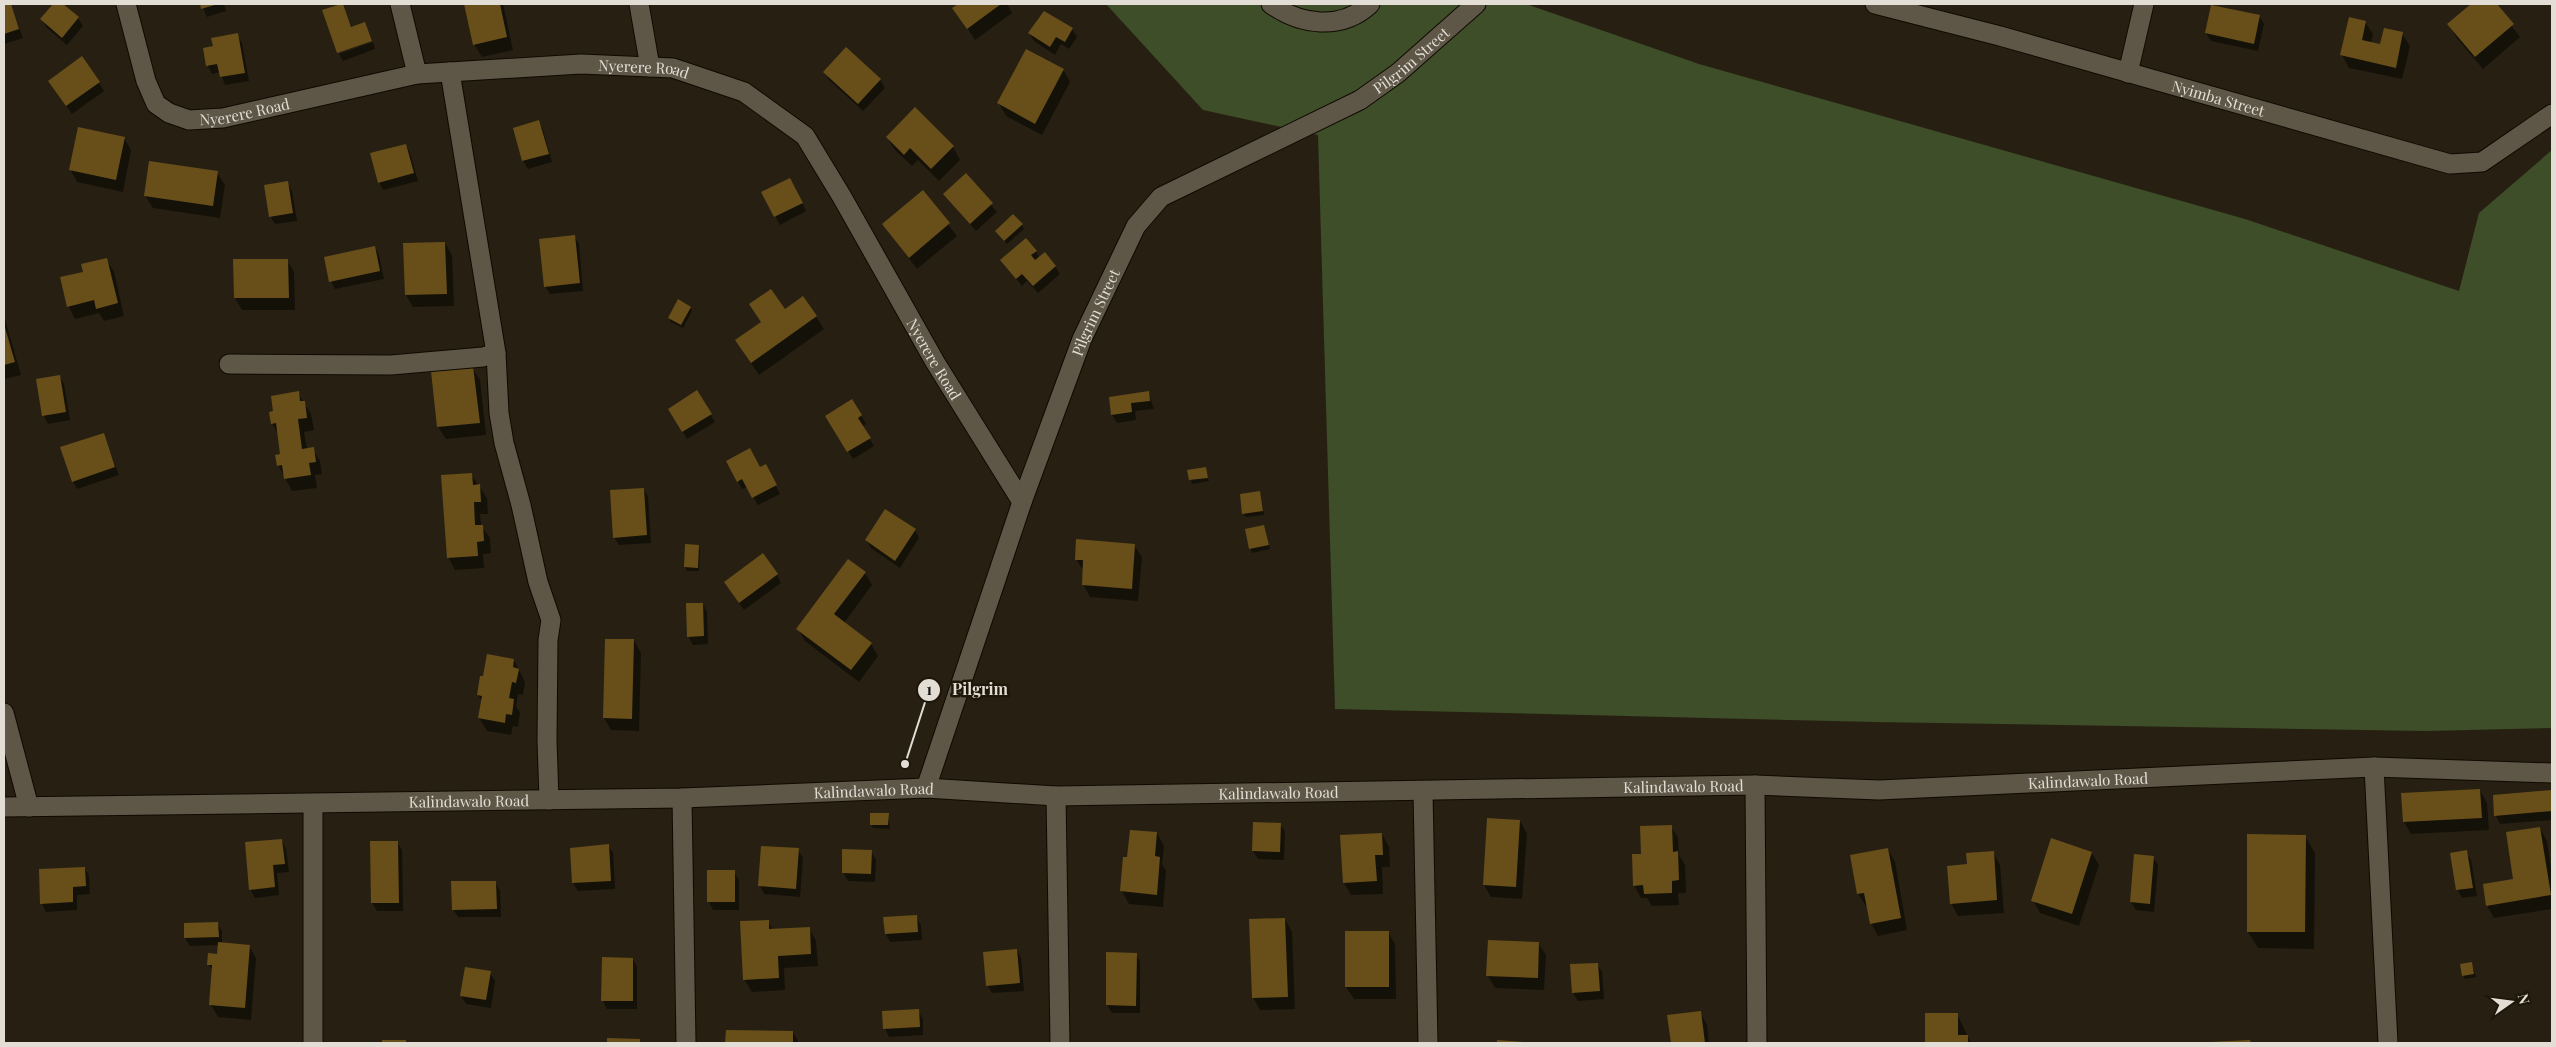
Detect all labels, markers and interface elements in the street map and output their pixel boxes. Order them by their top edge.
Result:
street label: Pilgrim Street [1369,22,1454,98]
street label: Nyerere Road [598,55,692,83]
street label: Nyimba Street [2170,75,2268,121]
street label: Nyerere Road [199,93,292,129]
street label: Pilgrim Street [1067,265,1124,359]
street label: Nyerere Road [902,315,966,404]
callout: Pilgrim [917,674,1018,705]
text: Pilgrim [952,678,1009,699]
text: 1 [926,679,932,699]
street label: Kalindawalo Road [2027,767,2149,793]
street label: Kalindawalo Road [1623,775,1744,797]
street label: Kalindawalo Road [813,778,935,803]
street label: Kalindawalo Road [1218,782,1339,803]
street label: Kalindawalo Road [409,790,530,812]
north arrow [2486,977,2536,1027]
text: N [2514,992,2535,1006]

